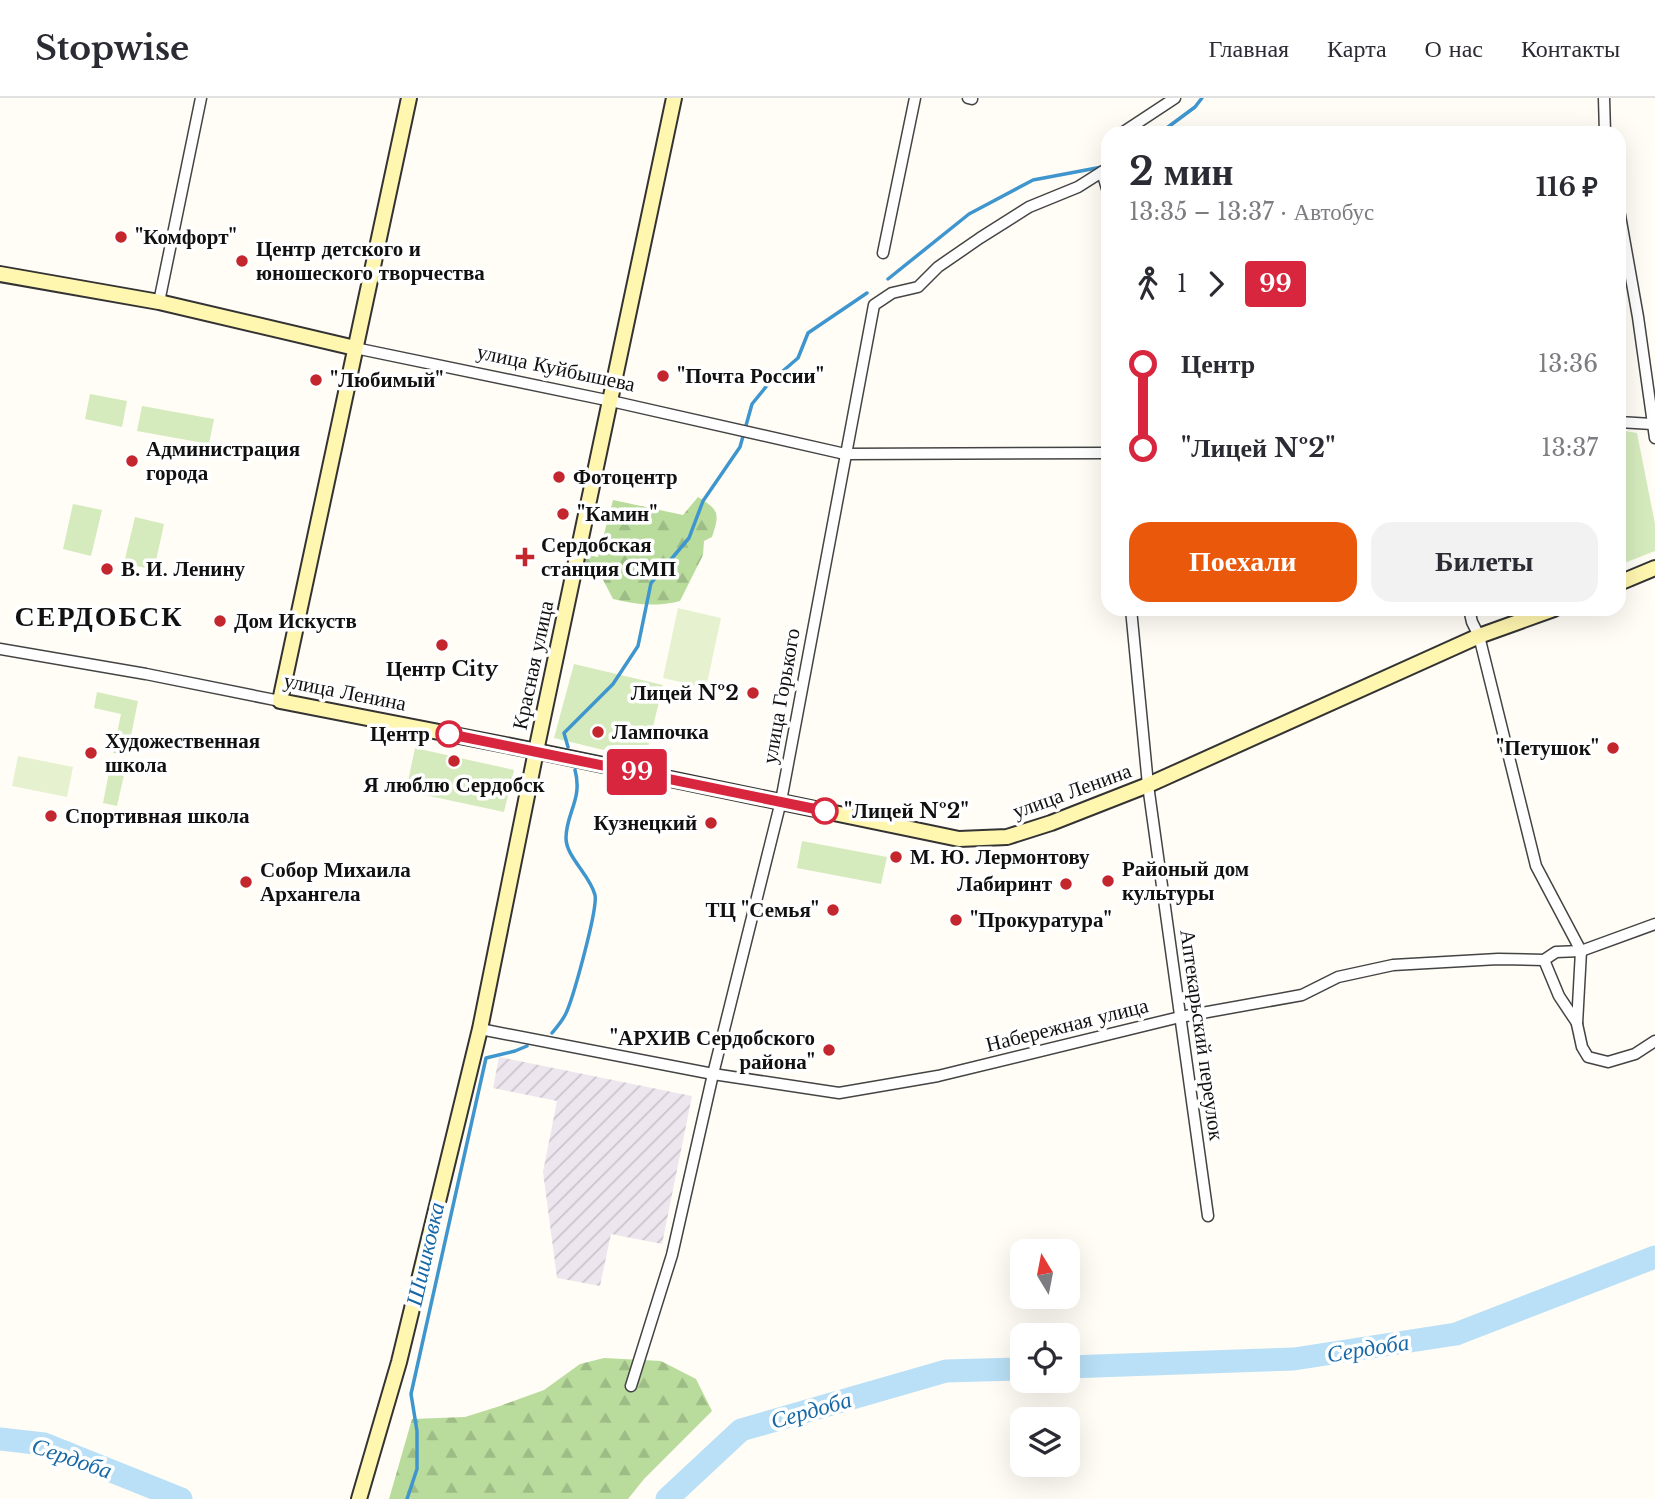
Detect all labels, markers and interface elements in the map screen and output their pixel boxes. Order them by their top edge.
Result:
text: Stopwise [35,28,189,69]
text: Главная [1209,34,1289,63]
text: Карта [1327,34,1387,63]
text: О нас [1425,34,1483,63]
text: Контакты [1521,34,1620,63]
text: 2 мин [1129,148,1234,195]
text: 116 ₽ [1536,171,1598,203]
text: 13:35 – 13:37 · Автобус [1129,198,1374,226]
place label: "Комфорт" [135,224,237,250]
marker: "Комфорт" [113,229,129,245]
place label: Центр детского и юношеского творчества [256,236,485,286]
marker: Центр детского и юношеского творчества [234,253,250,269]
icon: walk [1129,265,1167,303]
icon: forward [1197,265,1235,303]
text: 99 [1259,269,1292,298]
text: 1 [1177,270,1187,298]
street label: улица Куйбышева [474,339,638,398]
text: Центр [1181,348,1255,380]
text: 13:36 [1538,350,1598,378]
place label: "Почта России" [677,363,824,389]
place label: "Любимый" [330,367,444,393]
marker: "Почта России" [655,368,671,384]
marker: "Любимый" [308,372,324,388]
text: "Лицей №2" [1181,432,1335,464]
text: 13:37 [1541,434,1598,462]
place label: Администрация города [146,436,300,486]
marker: Администрация города [124,453,140,469]
place label: Фотоцентр [573,464,678,490]
marker: Фотоцентр [551,469,567,485]
place label: "Камин" [577,501,657,527]
marker: "Камин" [555,506,571,522]
button: Поехали [1129,522,1357,602]
button: Билеты [1371,522,1598,602]
place label: Сердобская станция СМП [541,532,676,582]
marker: Сердобская станция СМП [515,547,535,567]
place label: В. И. Ленину [121,556,246,582]
marker: В. И. Ленину [99,561,115,577]
street label: Красная улица [507,597,560,732]
district label: СЕРДОБСК [15,599,183,634]
place label: Дом Искуств [234,608,357,634]
marker: Дом Искуств [212,613,228,629]
street label: улица Горького [756,626,806,766]
marker: Центр City [434,637,450,653]
place label: Центр City [386,656,498,682]
street label: улица Ленина [281,667,409,717]
place label: Лицей №2 [631,680,739,706]
marker: Лицей №2 [745,685,761,701]
place label: Лампочка [612,719,709,745]
place label: Центр [370,721,430,747]
marker: Центр [436,721,462,747]
marker: Лампочка [590,724,606,740]
place label: Художественная школа [105,728,260,778]
place label: "Петушок" [1496,735,1599,761]
marker: "Петушок" [1605,740,1621,756]
marker: Художественная школа [83,745,99,761]
line badge: 99 [606,749,668,795]
marker: Я люблю Сердобск [446,753,462,769]
text: 99 [621,757,653,786]
street label: улица Ленина [1009,757,1136,824]
place label: Я люблю Сердобск [363,772,545,798]
marker: "Лицей №2" [812,798,838,824]
place label: "Лицей №2" [844,798,969,824]
place label: Спортивная школа [65,803,250,829]
marker: Спортивная школа [43,808,59,824]
place label: Кузнецкий [594,810,697,836]
marker: Кузнецкий [703,815,719,831]
place label: М. Ю. Лермонтову [910,844,1090,870]
marker: М. Ю. Лермонтову [888,849,904,865]
place label: Районый дом культуры [1122,856,1249,906]
place label: Собор Михаила Архангела [260,857,411,907]
place label: Лабиринт [957,871,1053,897]
marker: Районый дом культуры [1100,873,1116,889]
marker: Собор Михаила Архангела [238,874,254,890]
marker: Лабиринт [1058,876,1074,892]
place label: ТЦ "Семья" [706,897,819,923]
marker: ТЦ "Семья" [825,902,841,918]
place label: "Прокуратура" [970,907,1112,933]
marker: "Прокуратура" [948,912,964,928]
street label: Аптекарьский переулок [1174,928,1230,1143]
street label: Набережная улица [983,992,1152,1058]
place label: "АРХИВ Сердобского района" [610,1025,815,1075]
marker: "АРХИВ Сердобского района" [821,1042,837,1058]
water label: Шишковка [399,1199,451,1310]
north arrow [1010,1239,1080,1309]
map controls [1010,1239,1080,1477]
button: locate [1010,1323,1080,1393]
water label: Сердоба [1325,1328,1411,1368]
water label: Сердоба [767,1385,855,1435]
button: layers [1010,1407,1080,1477]
water label: Сердоба [28,1431,116,1485]

